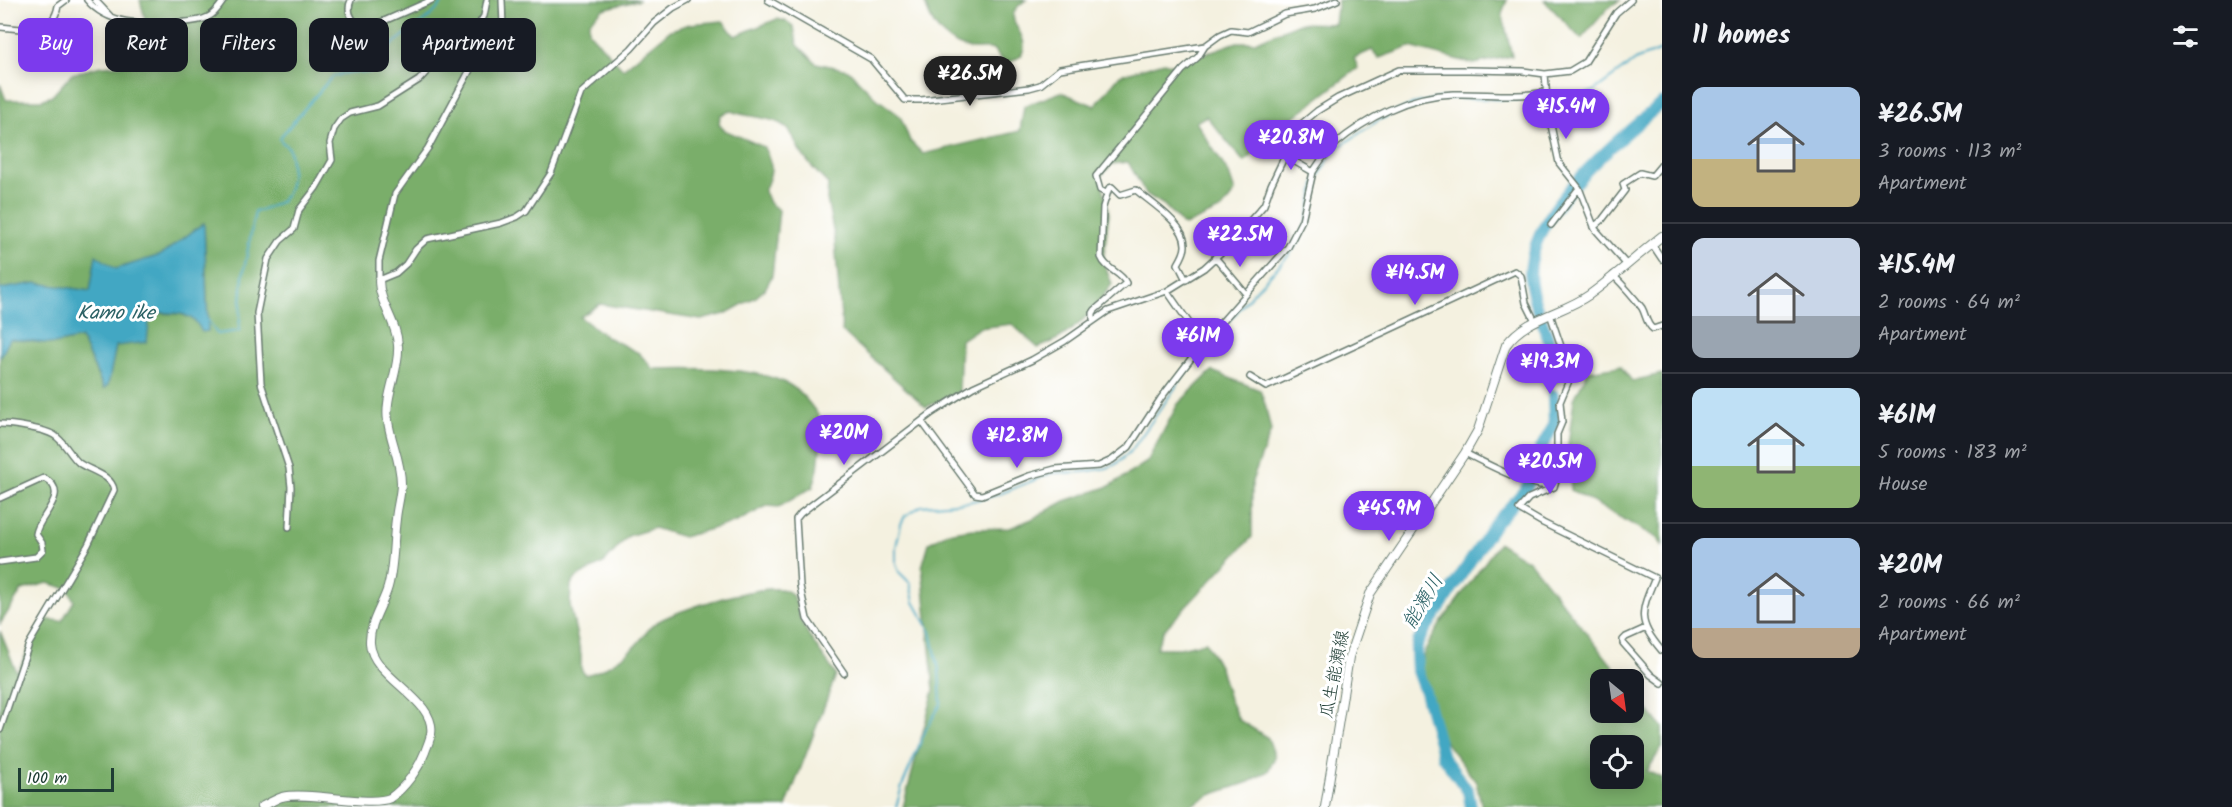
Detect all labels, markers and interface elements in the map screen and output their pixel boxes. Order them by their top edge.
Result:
text: 11 homes [1692,15,1790,57]
chip: Buy [18,18,93,72]
chip: Rent [105,18,188,72]
chip: Filters [200,18,297,72]
chip: New [309,18,389,72]
chip: Apartment [401,18,536,72]
icon: filters [2169,20,2202,53]
pin: ¥26.5M [921,56,1019,107]
text: ¥26.5M [938,59,1002,91]
pin: ¥15.4M [1517,89,1615,140]
text: ¥15.4M [1536,92,1596,124]
text: ¥26.5M [1878,94,1962,136]
icon: home [1740,111,1812,183]
pin: ¥20.8M [1242,120,1340,171]
text: ¥20.8M [1258,123,1324,155]
text: 3 rooms · 113 m² [1878,136,2021,168]
text: Apartment [1878,168,1967,200]
pin: ¥22.5M [1191,217,1289,268]
text: ¥22.5M [1207,220,1273,252]
text: ¥15.4M [1878,245,1955,287]
pin: ¥14.5M [1366,255,1464,306]
text: ¥14.5M [1385,258,1445,290]
icon: home [1740,262,1812,334]
text: 2 rooms · 64 m² [1878,287,2020,319]
water label: Kamo ike [77,298,157,330]
pin: ¥61M [1162,318,1234,369]
text: Apartment [1878,319,1967,351]
text: ¥61M [1176,321,1220,353]
pin: ¥19.3M [1501,344,1599,395]
text: ¥19.3M [1520,347,1580,379]
text: ¥61M [1878,395,1936,437]
icon: home [1740,412,1812,484]
pin: ¥20M [808,415,880,466]
text: ¥20M [819,418,869,450]
pin: ¥12.8M [968,418,1066,469]
text: ¥12.8M [986,421,1048,453]
text: 5 rooms · 183 m² [1878,437,2027,469]
pin: ¥20.5M [1501,444,1599,495]
text: ¥20.5M [1518,447,1582,479]
text: House [1878,469,1928,501]
pin: ¥45.9M [1340,491,1438,542]
text: ¥45.9M [1357,494,1421,526]
text: ¥20M [1878,545,1942,587]
icon: home [1740,562,1812,634]
water label: 能瀬川 [1395,568,1453,636]
text: 2 rooms · 66 m² [1878,587,2020,619]
text: Apartment [1878,619,1967,651]
street label: 瓜生能瀬線 [1313,627,1358,721]
north arrow [1590,669,1644,723]
map controls [1590,669,1644,789]
button: locate [1590,735,1644,789]
scale bar [18,765,114,792]
text: 100 m [27,766,67,791]

